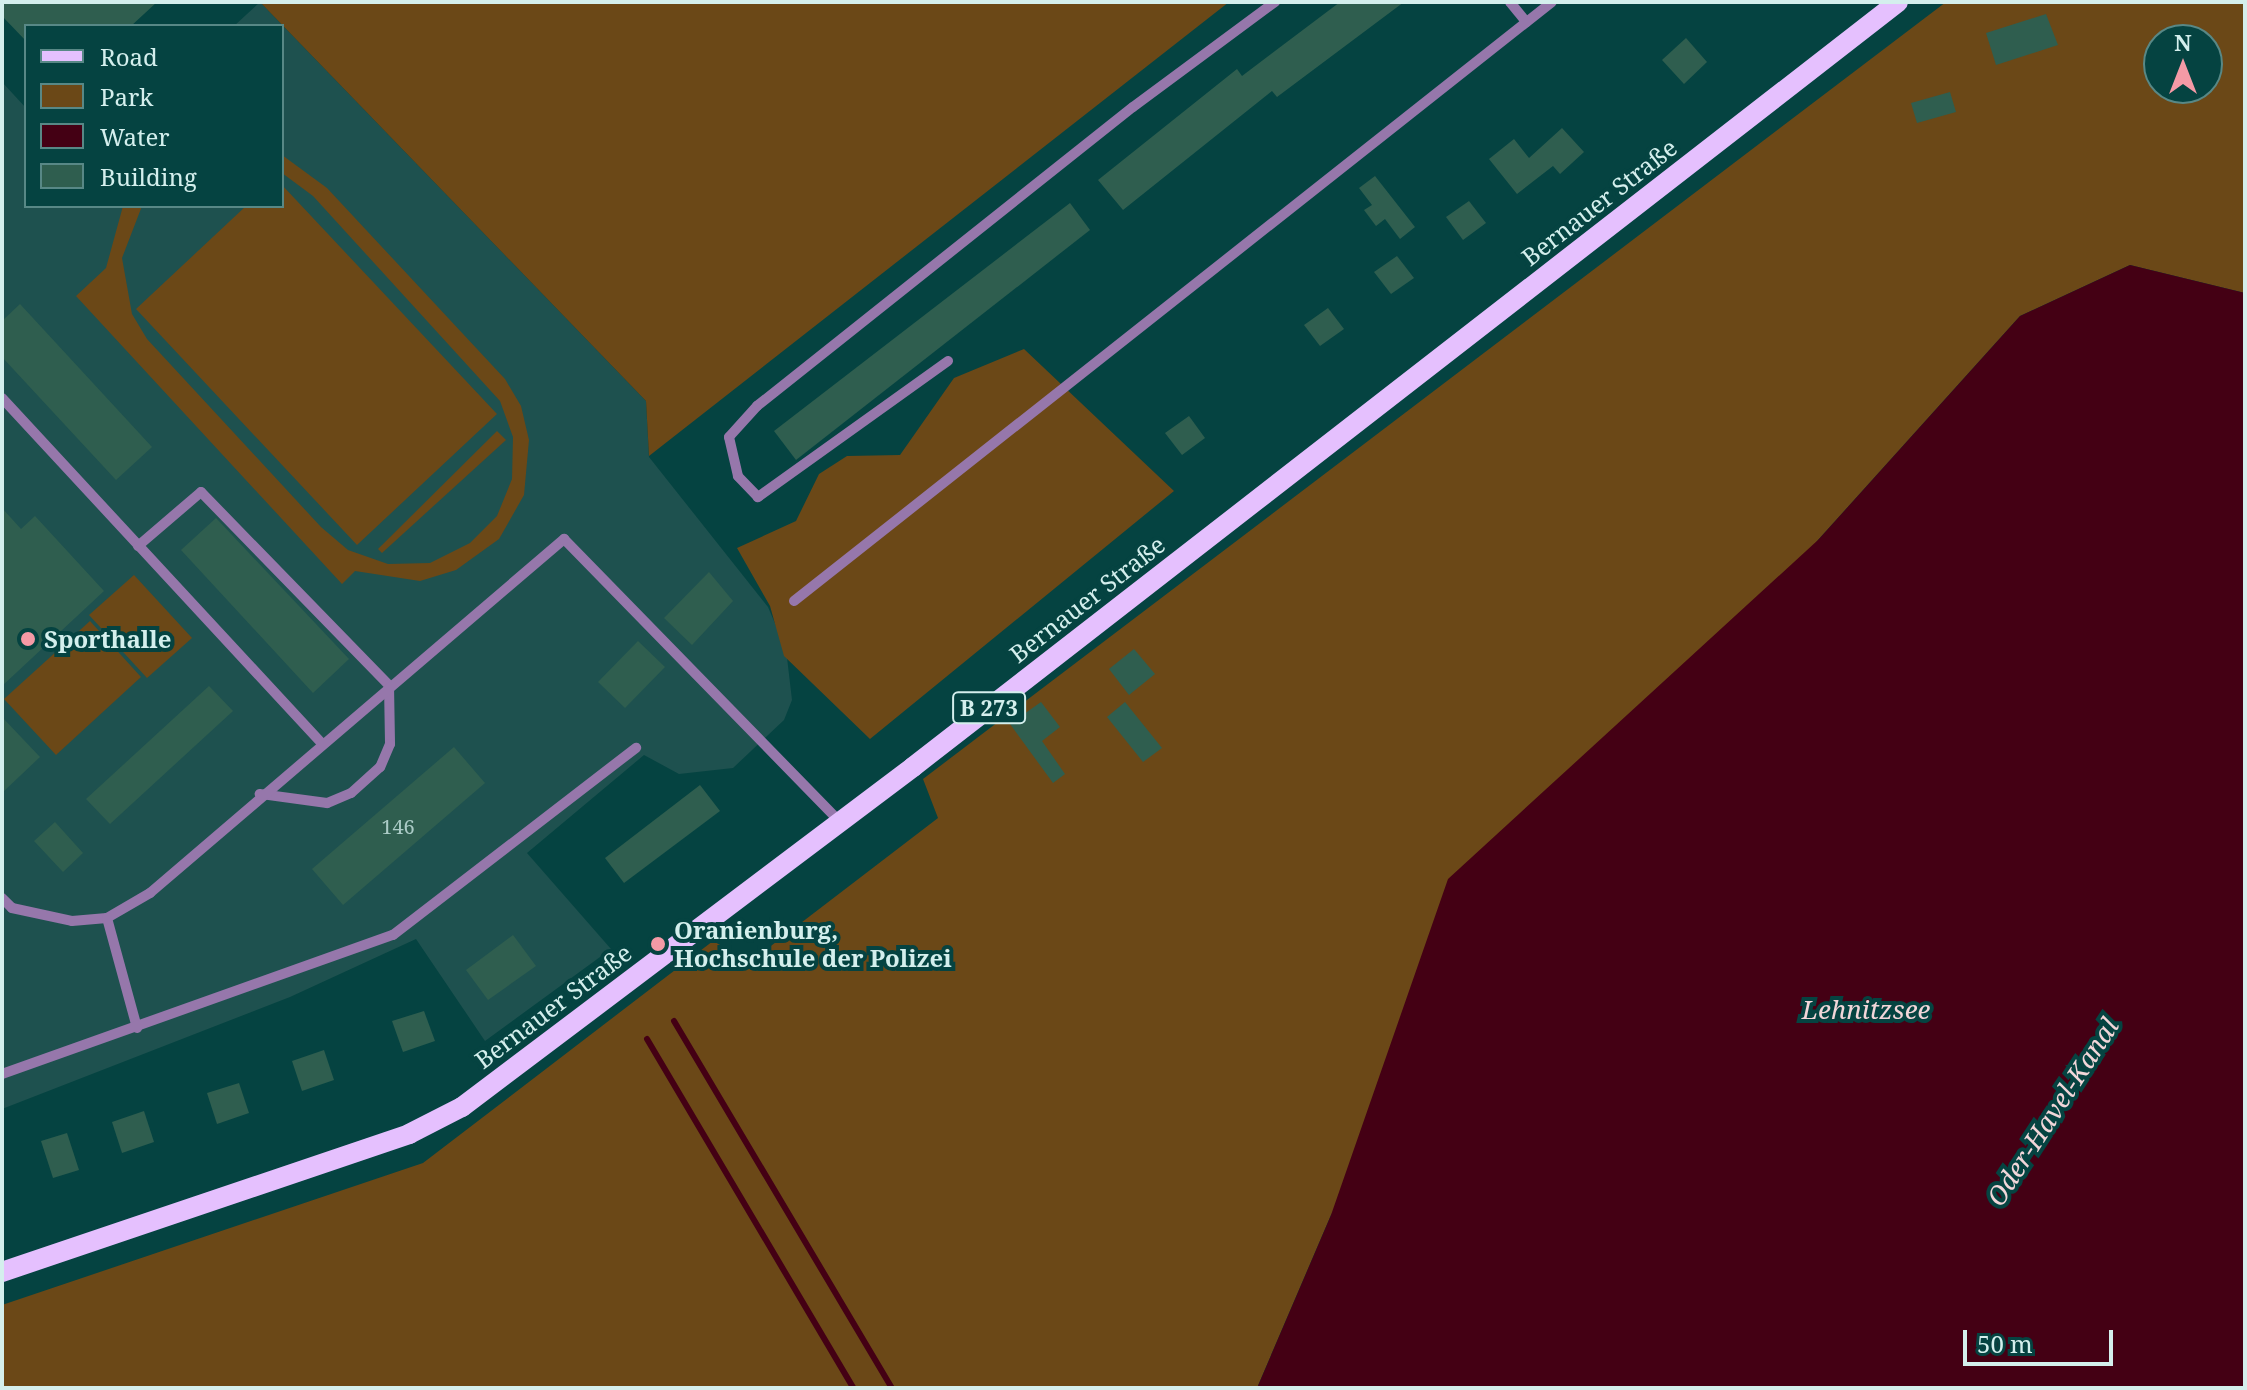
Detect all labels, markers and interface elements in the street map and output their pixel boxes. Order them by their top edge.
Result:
legend [24,24,284,208]
north arrow [2143,24,2223,104]
text: N [2174,27,2192,57]
text: Road [100,40,158,73]
text: Park [100,80,153,113]
text: Water [100,120,170,153]
street label: Bernauer Straße [1516,133,1682,271]
text: Building [100,160,197,193]
street label: Bernauer Straße [1004,530,1170,668]
place label: Sporthalle [44,625,171,653]
marker: Sporthalle [19,630,37,648]
road number: B 273 [951,690,1027,726]
house number: 146 [381,814,415,838]
place label: Oranienburg, Hochschule der Polizei [674,916,952,972]
marker: Oranienburg, Hochschule der Polizei [649,935,667,953]
street label: Bernauer Straße [469,938,637,1074]
water label: Lehnitzsee [1802,994,1930,1026]
water label: Oder-Havel-Kanal [1981,1012,2125,1212]
scale bar [1967,1314,2117,1364]
text: 50 m [1977,1327,2033,1360]

